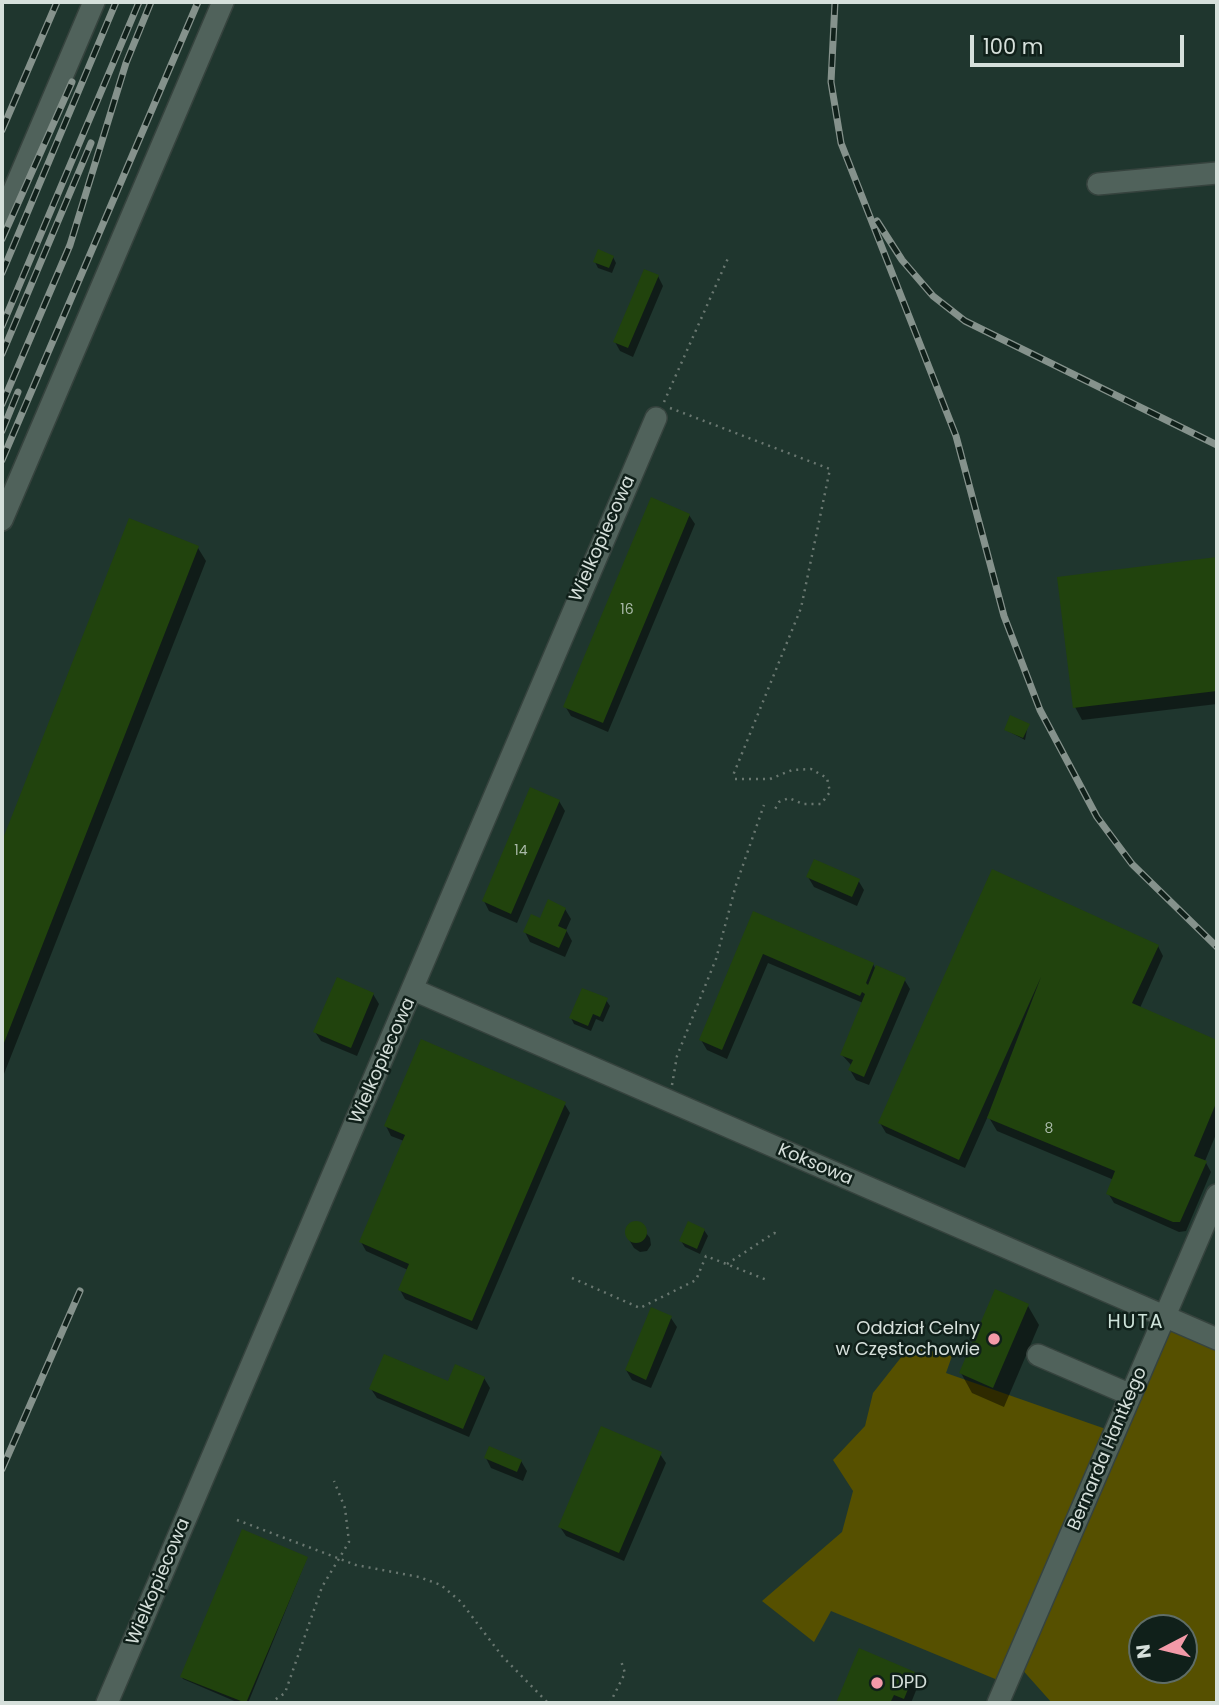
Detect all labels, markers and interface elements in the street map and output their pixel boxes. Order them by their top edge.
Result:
scale bar [974,21,1188,65]
text: 100 m [983,32,1043,61]
street label: Wielkopiecowa [566,473,640,605]
house number: 16 [620,602,634,618]
house number: 14 [514,843,528,859]
street label: Wielkopiecowa [346,995,420,1127]
house number: 8 [1045,1121,1053,1137]
street label: Koksowa [774,1140,856,1190]
district label: HUTA [1108,1312,1164,1334]
place label: Oddział Celny w Częstochowie [835,1318,980,1360]
marker: Oddział Celny w Częstochowie [986,1331,1002,1347]
street label: Bernarda Hantkego [1064,1364,1152,1534]
street label: Wielkopiecowa [123,1515,195,1649]
north arrow [1128,1614,1198,1684]
text: N [1129,1643,1158,1660]
place label: DPD [891,1672,927,1694]
marker: DPD [869,1675,885,1691]

